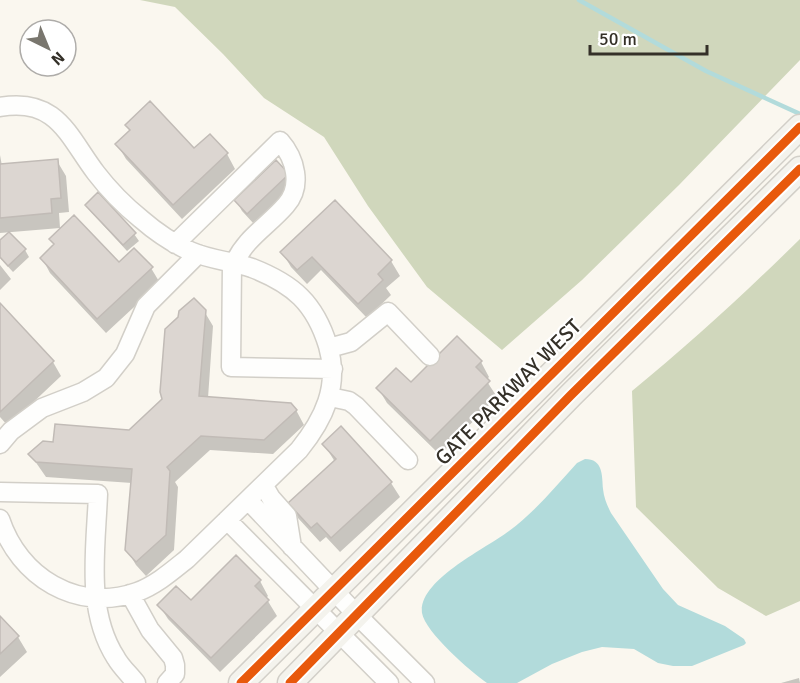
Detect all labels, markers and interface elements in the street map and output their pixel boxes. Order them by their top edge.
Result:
north arrow [18,18,78,78]
scale bar [590,18,707,56]
text: 50 m [599,28,637,50]
text: N [47,47,68,69]
street label: GATE PARKWAY WEST [430,313,587,470]

